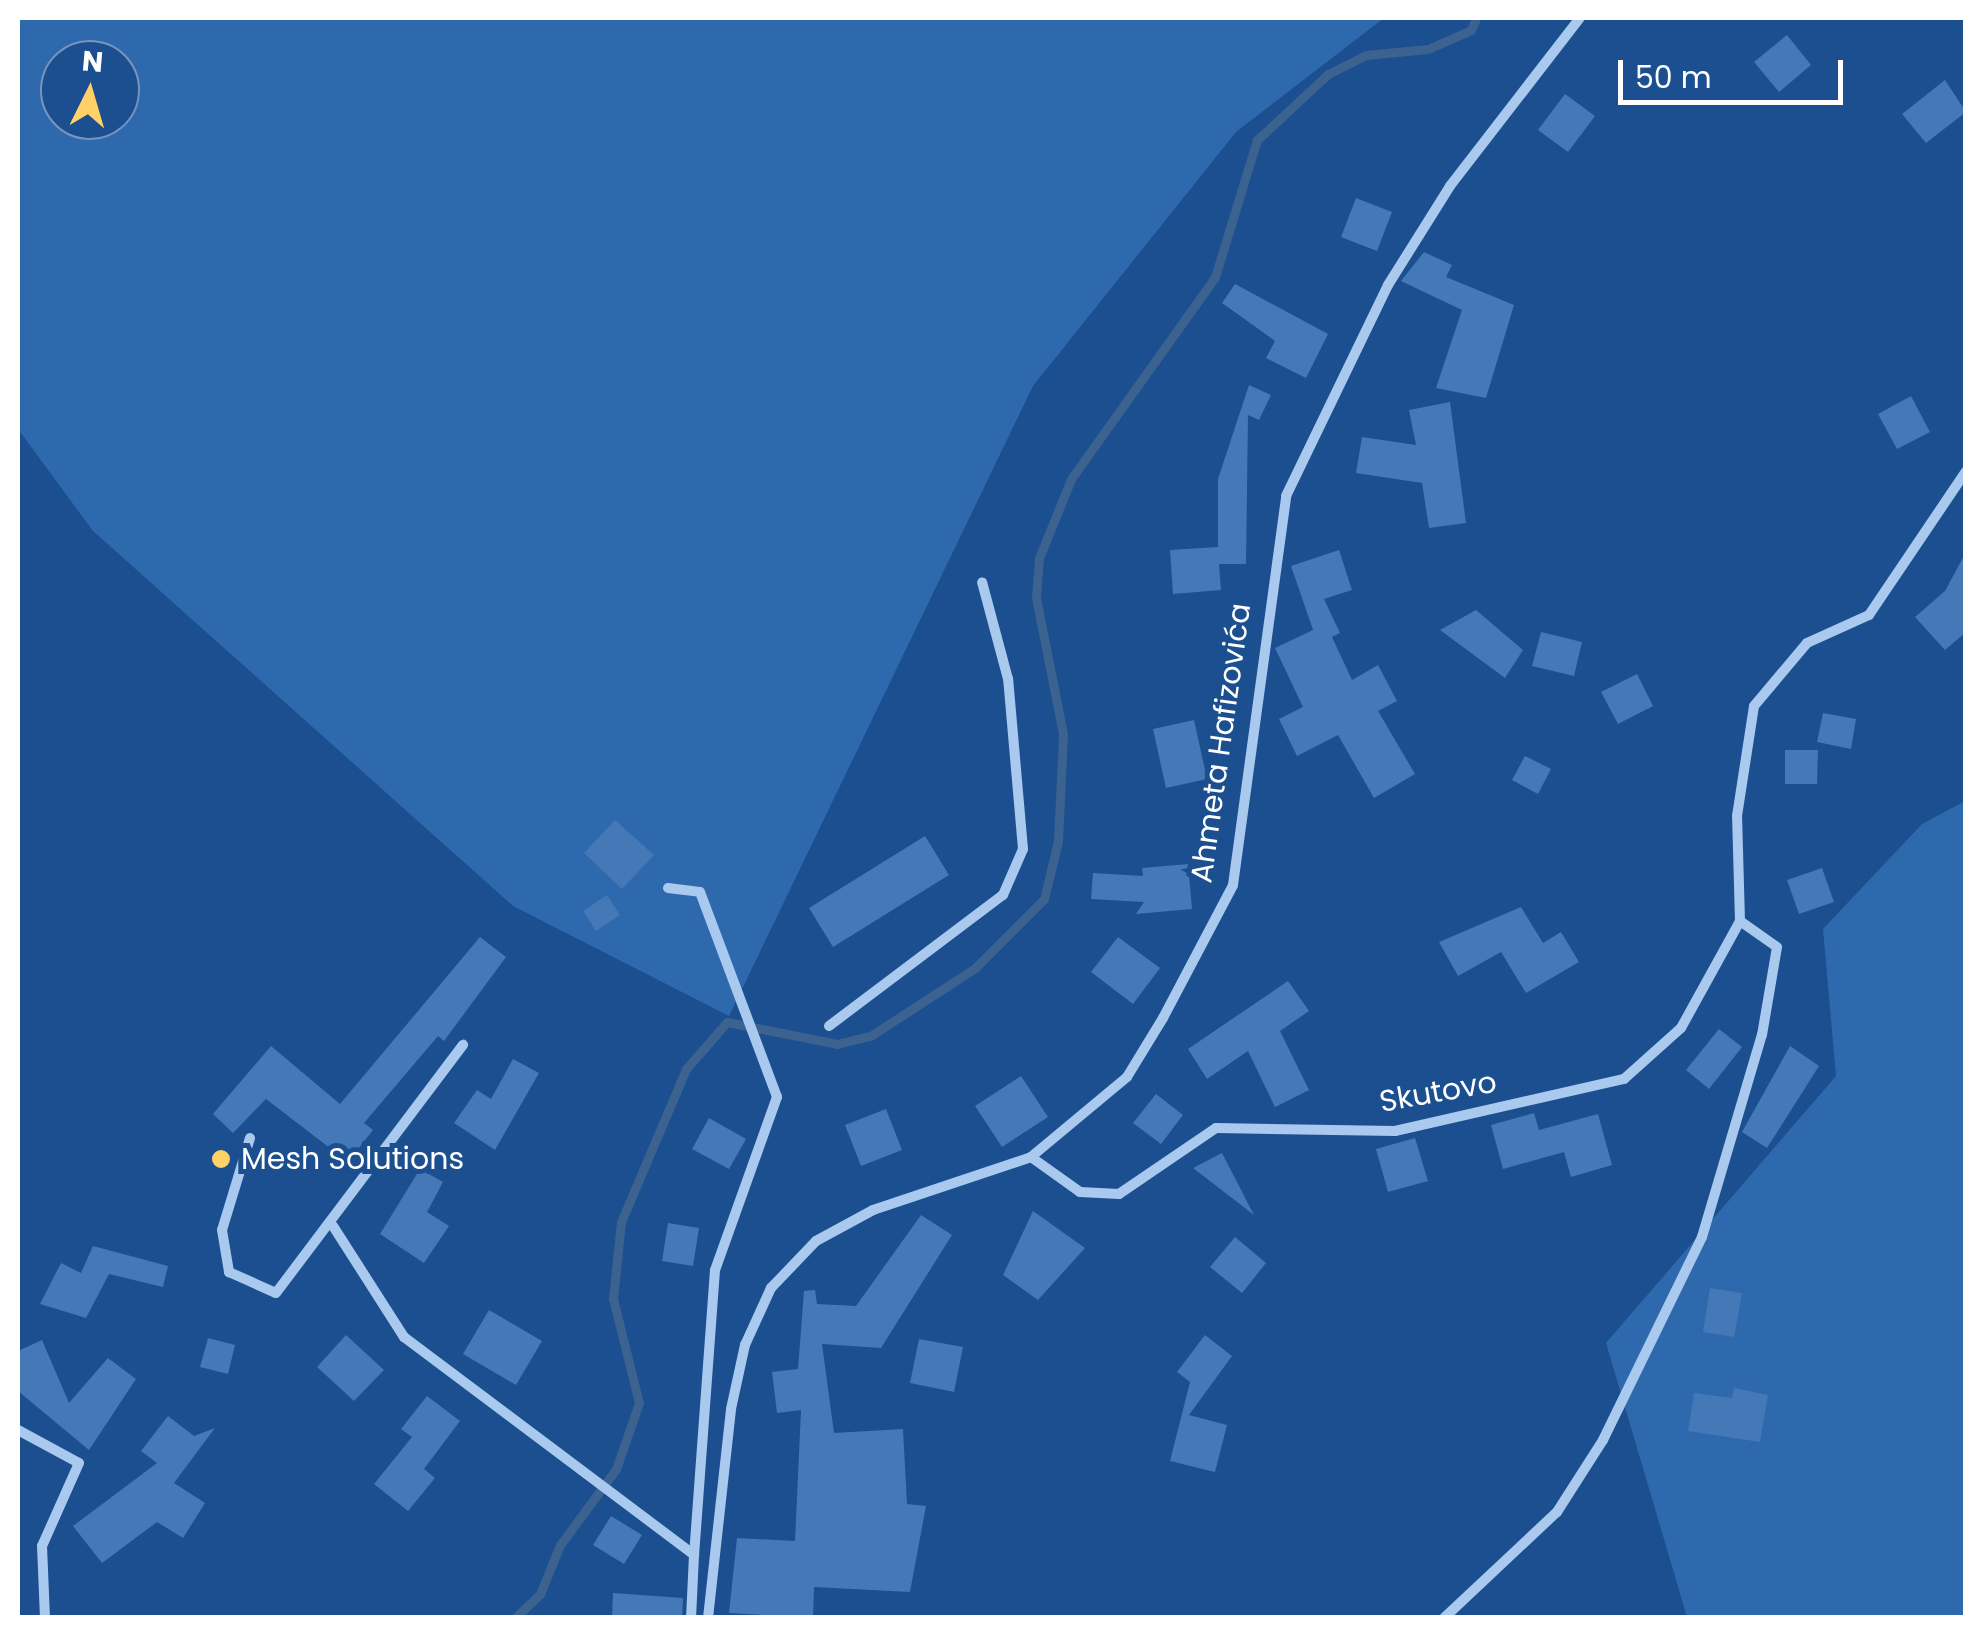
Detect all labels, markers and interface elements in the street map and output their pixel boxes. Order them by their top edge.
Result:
north arrow [40,40,140,140]
scale bar [1623,40,1848,102]
text: N [80,41,105,82]
text: 50 m [1635,56,1712,99]
street label: Ahmeta Hafizovića [1184,601,1258,885]
street label: Skutovo [1377,1064,1499,1120]
place label: Mesh Solutions [241,1141,464,1177]
marker: Mesh Solutions [210,1148,232,1170]

